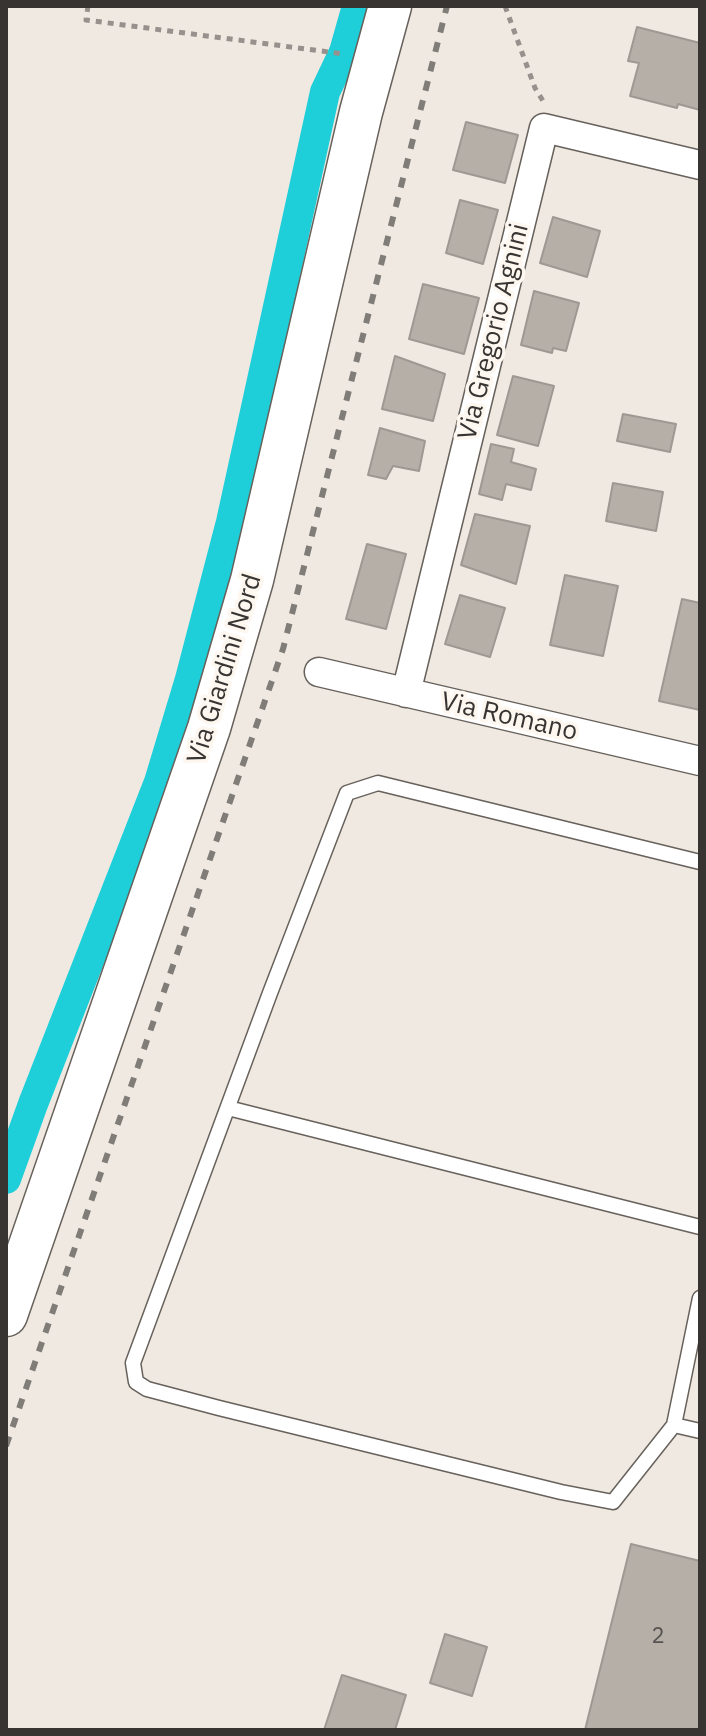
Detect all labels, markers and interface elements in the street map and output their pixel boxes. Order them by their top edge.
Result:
street label: Via Gregorio Agnini [452,221,536,443]
street label: Via Giardini Nord [181,570,269,768]
street label: Via Romano [438,686,580,748]
house number: 2 [651,1624,665,1650]

